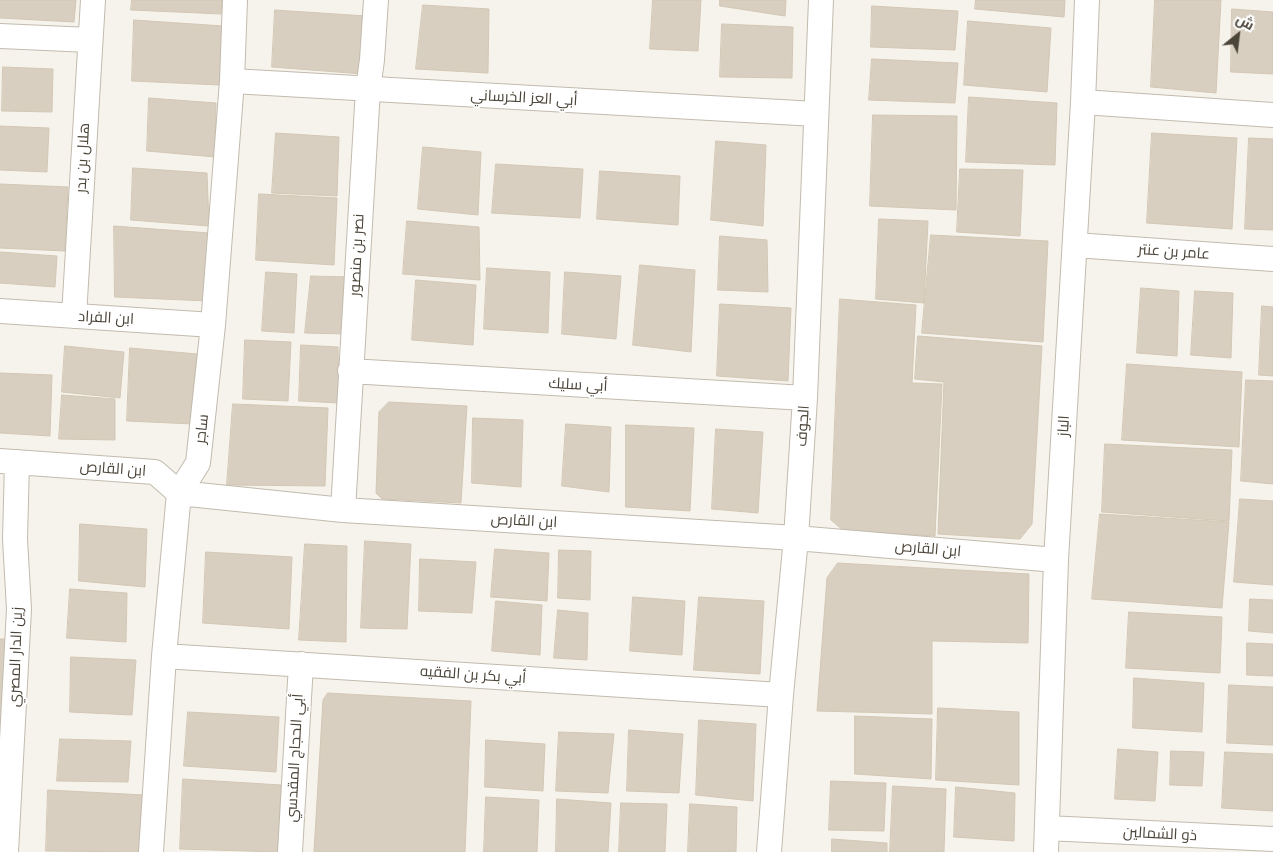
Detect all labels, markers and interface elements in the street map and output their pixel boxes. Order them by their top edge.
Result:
north arrow [1213,10,1263,60]
text: ش [1233,10,1257,34]
street label: أبي العز الخرساني [470,86,578,110]
street label: هلال بن بدر [72,122,94,194]
street label: نصر بن منصور [346,213,368,297]
street label: عامر بن عنتر [1137,241,1211,263]
street label: ابن الفراد [78,308,134,328]
street label: أبي سليك [548,374,608,396]
street label: الجوف [793,405,813,447]
street label: ساجر [191,413,213,445]
street label: الباز [1054,415,1074,437]
street label: ابن القارص [79,458,147,480]
street label: ابن القارص [490,510,558,532]
street label: ابن القارص [894,537,962,561]
street label: زين الدار المصري [5,607,27,707]
street label: أبي بكر بن الفقيه [419,662,527,688]
street label: أبي الحجاج المقدسي [283,693,307,823]
street label: ذو الشمالين [1123,823,1197,845]

